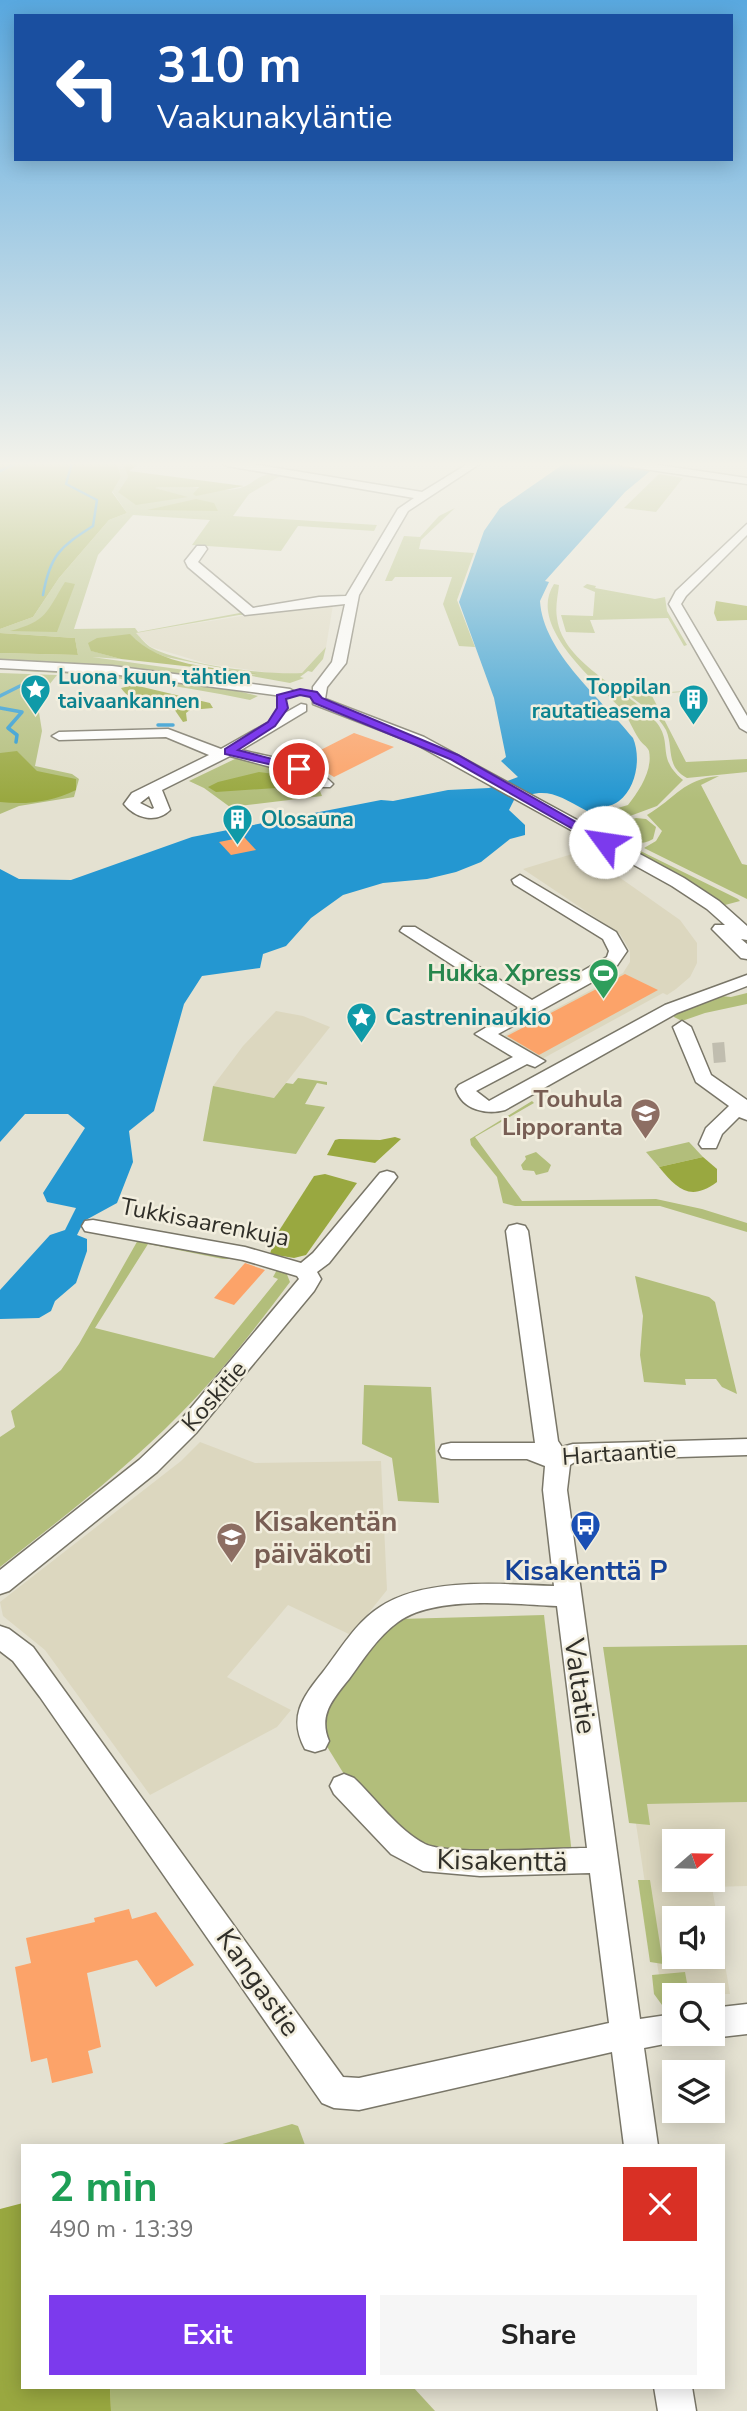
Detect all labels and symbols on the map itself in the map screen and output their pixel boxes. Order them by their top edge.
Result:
place label: Luona kuun, tähtien taivaankannen [58,663,251,715]
place icon: Luona kuun, tähtien taivaankannen [18,672,52,716]
place label: Toppilan rautatieasema [532,673,671,725]
building icon: Toppilan rautatieasema [677,682,711,726]
pin [269,739,329,799]
building icon: Olosauna [221,802,255,846]
place label: Olosauna [261,805,354,833]
position arrow [568,805,642,879]
sports icon: Hukka Xpress [587,956,621,1000]
place label: Hukka Xpress [427,957,581,989]
place icon: Castreninaukio [345,1000,379,1044]
place label: Castreninaukio [385,1001,551,1033]
place label: Touhula Lipporanta [502,1083,623,1143]
school or university icon: Touhula Lipporanta [629,1096,663,1140]
street label: Tukkisaarenkuja [118,1190,292,1254]
street label: Koskitie [174,1354,254,1438]
street label: Hartaantie [561,1433,677,1473]
place label: Kisakentän päiväkoti [254,1503,397,1573]
bus stop icon: Kisakenttä P [569,1509,603,1553]
school or university icon: Kisakentän päiväkoti [214,1520,248,1564]
place label: Kisakenttä P [505,1552,667,1590]
street label: Valtatie [554,1635,606,1737]
north arrow [662,1829,724,1892]
street label: Kisakenttä [436,1841,568,1881]
street label: Kangastie [207,1921,309,2044]

